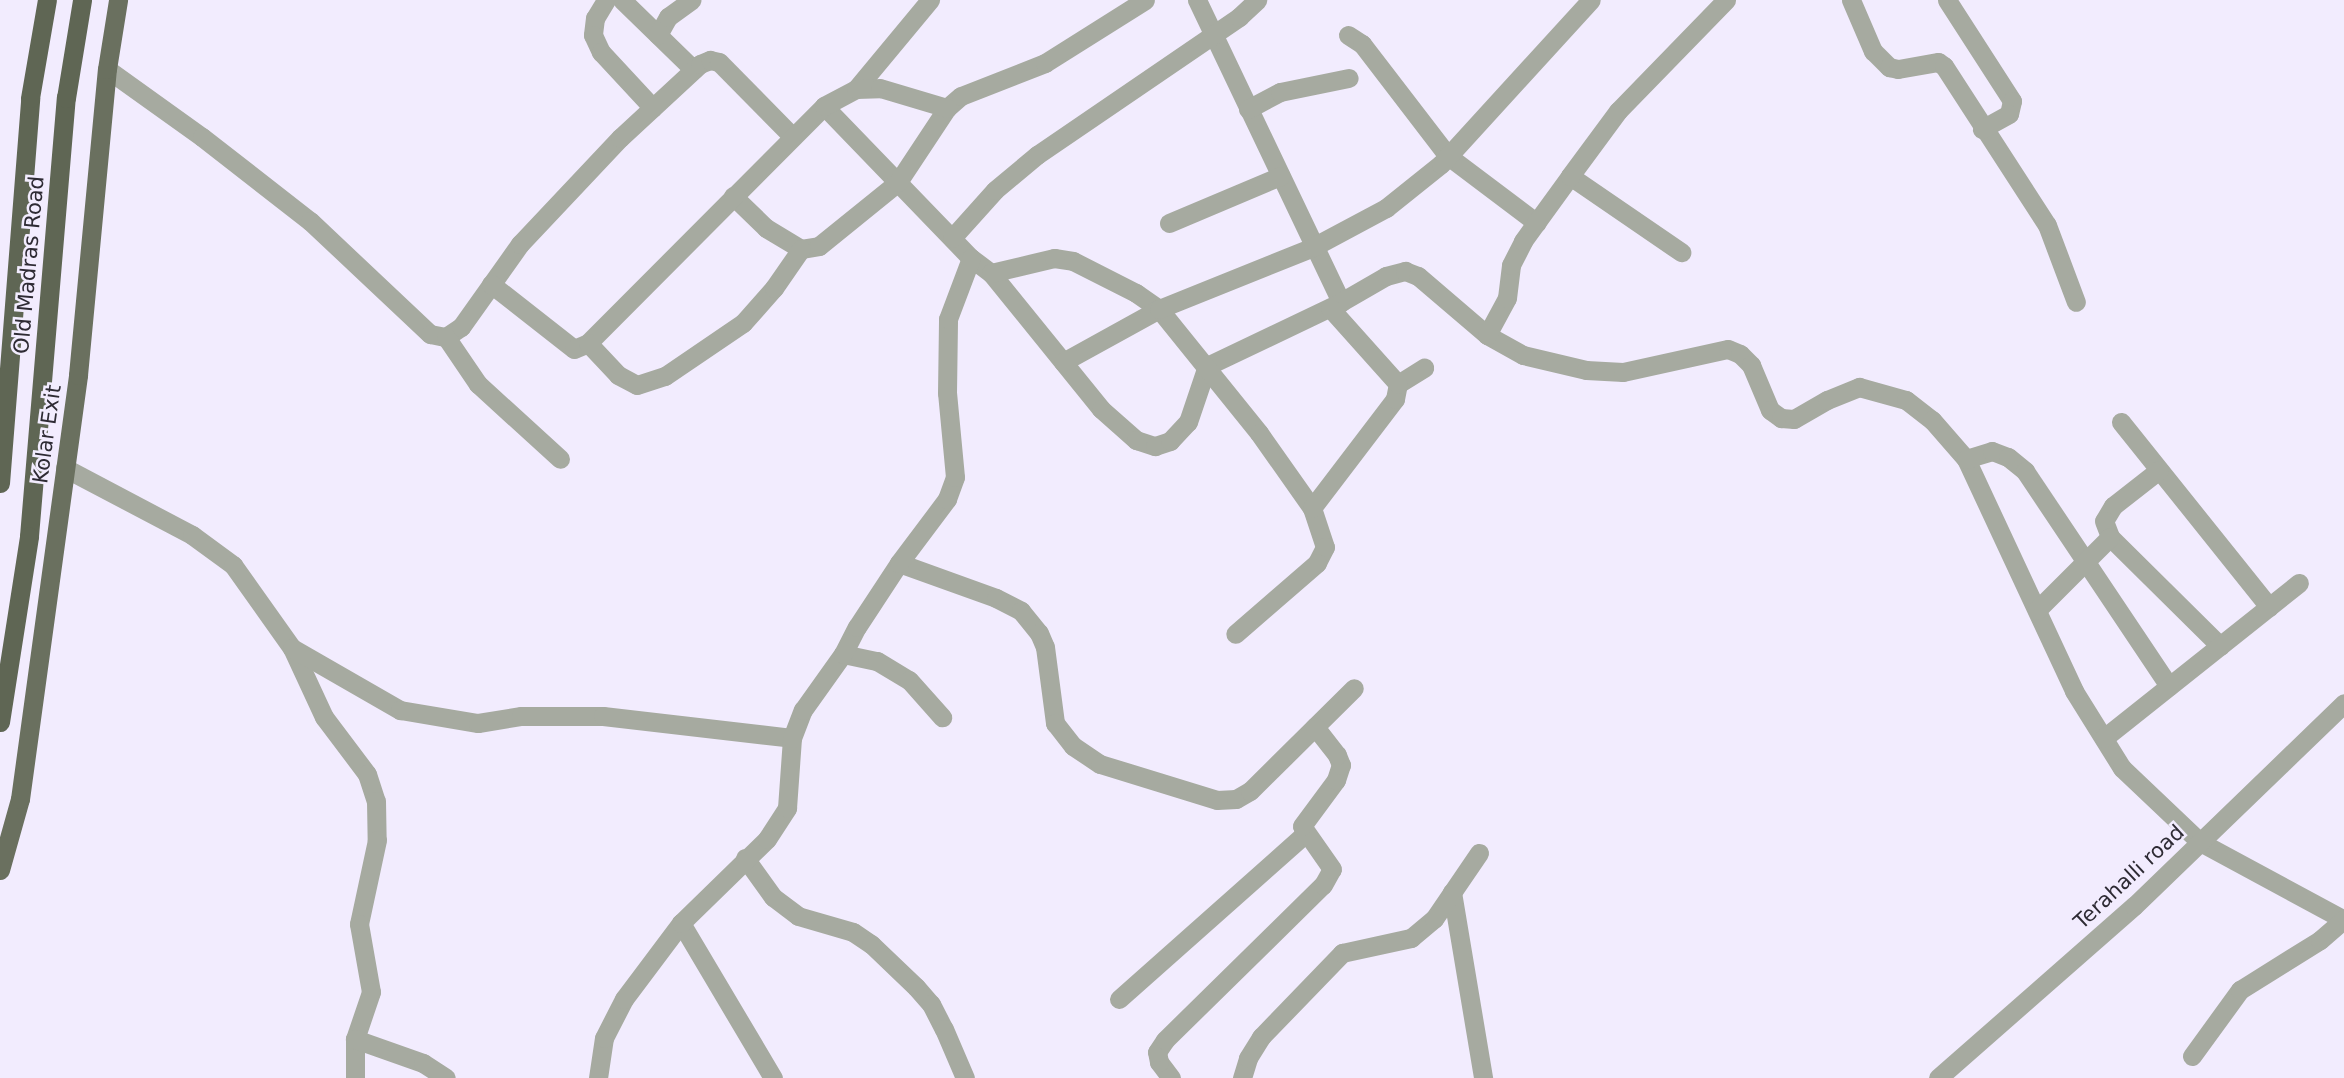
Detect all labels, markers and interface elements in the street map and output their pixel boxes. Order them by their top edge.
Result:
street label: Old Madras Road [9,175,49,355]
street label: Kolar Exit [28,383,66,485]
street label: Terahalli road [2069,820,2189,934]

